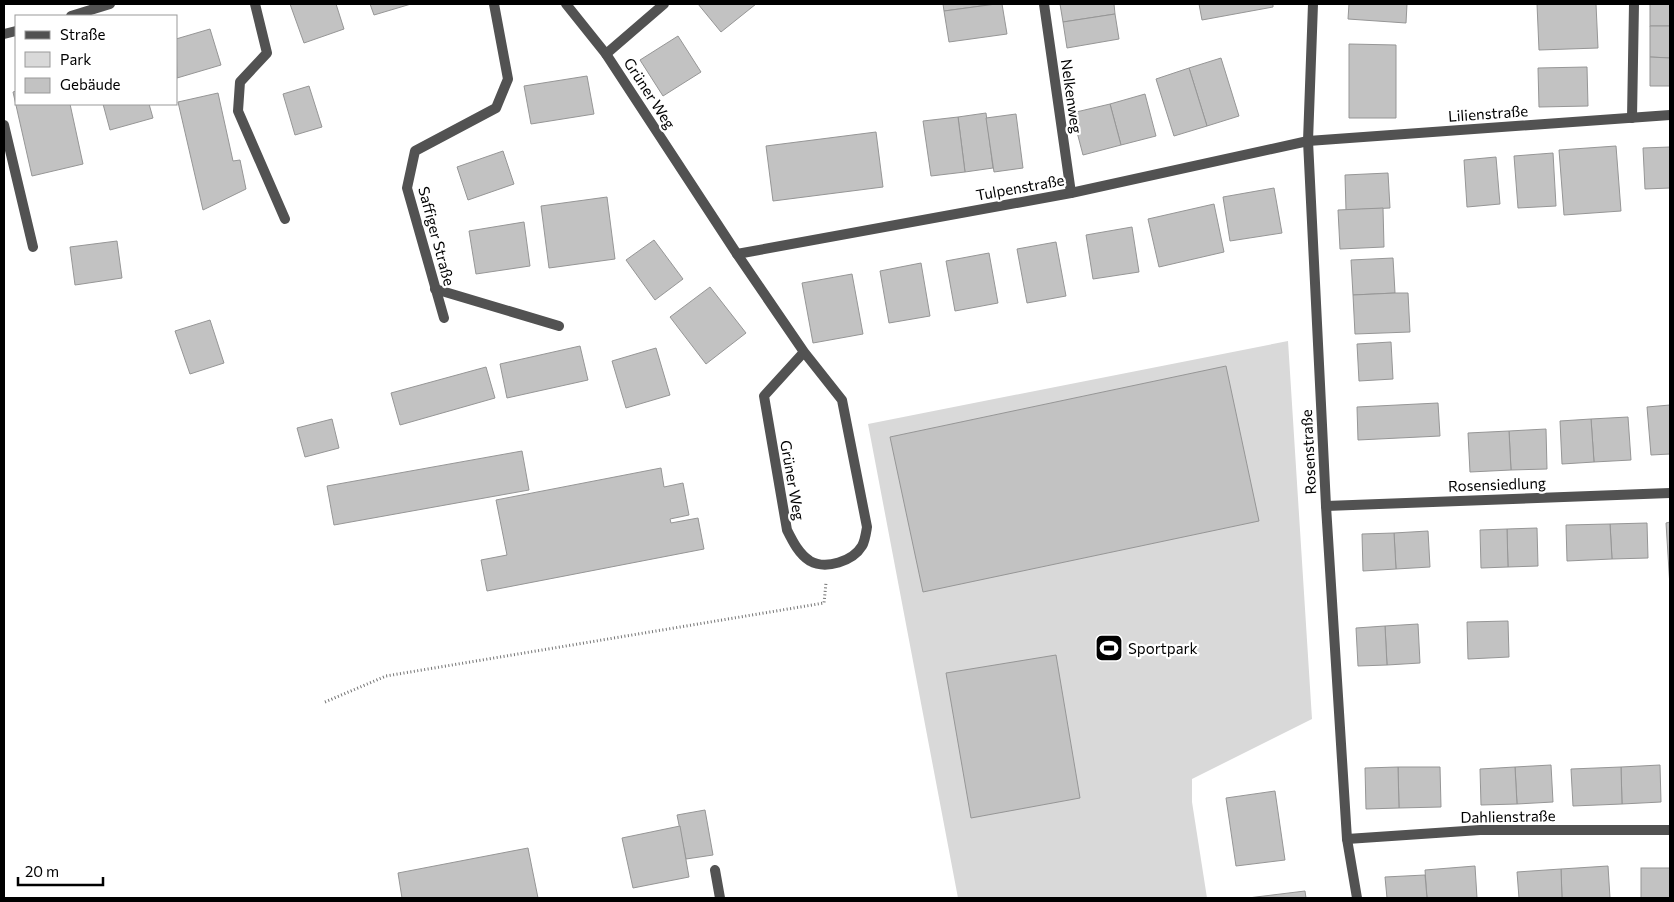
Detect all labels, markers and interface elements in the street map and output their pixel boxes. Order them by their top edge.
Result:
legend [15,15,178,105]
text: Straße [60,25,106,43]
text: Park [60,50,91,68]
street label: Grüner Weg [620,54,680,132]
street label: Nelkenweg [1058,58,1086,134]
text: Gebäude [60,75,121,93]
street label: Lilienstraße [1447,101,1529,125]
street label: Tulpenstraße [974,170,1066,204]
street label: Saffiger Straße [415,184,459,288]
street label: Rosenstraße [1297,409,1319,495]
street label: Grüner Weg [777,439,809,521]
street label: Rosensiedlung [1448,473,1546,495]
sports icon: Sportpark [1094,633,1124,663]
place label: Sportpark [1128,639,1198,657]
street label: Dahlienstraße [1460,806,1556,826]
scale bar [18,854,102,886]
text: 20 m [25,862,59,880]

